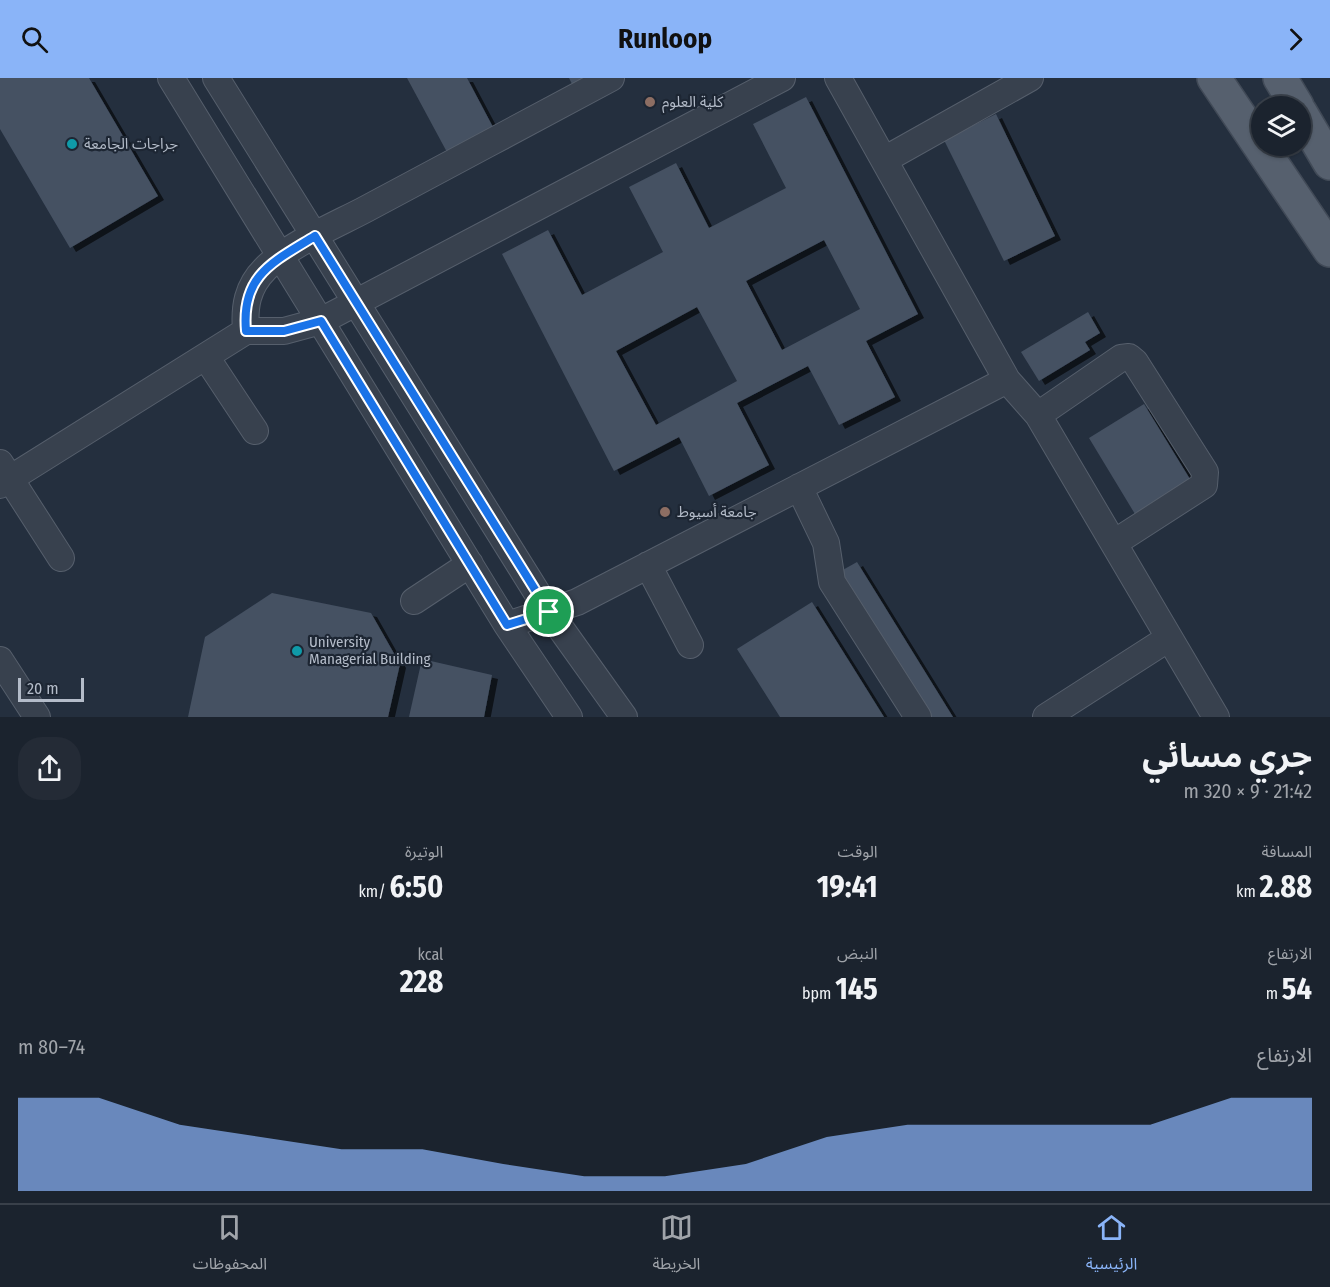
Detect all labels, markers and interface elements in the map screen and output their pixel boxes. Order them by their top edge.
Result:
icon: search [18,23,51,56]
text: Runloop [618,23,712,55]
icon: forward [1279,23,1312,56]
place label: كلية العلوم [662,93,724,113]
marker: كلية العلوم [643,95,657,109]
map controls [1251,96,1311,156]
button: layers [1251,96,1311,156]
place label: جراجات الجامعة [84,135,178,153]
marker: جراجات الجامعة [65,137,79,151]
place label: جامعة أسيوط [677,503,757,521]
marker: جامعة أسيوط [658,505,672,519]
pin [523,586,574,637]
icon: arrive [532,595,565,628]
place label: University Managerial Building [309,633,431,668]
marker: University Managerial Building [290,644,304,658]
scale bar [18,675,84,702]
text: 20 m [27,679,58,698]
text: جري مسائي [1142,736,1312,776]
button: share [18,737,81,800]
text: 21:42 · 9 × 320 m [1183,779,1312,803]
text: الوتيرة [405,842,443,861]
text: الوقت [838,842,878,861]
text: المسافة [1262,842,1312,861]
text: 6:50 [389,869,443,905]
text: 19:41 [817,869,878,905]
text: 2.88 [1260,869,1312,905]
text: /km [358,882,389,901]
text: km [1236,882,1260,901]
text: النبض [837,944,878,963]
text: الارتفاع [1268,944,1312,963]
text: kcal [417,945,443,964]
text: 228 [400,964,443,1000]
text: 145 [835,971,878,1007]
text: 54 [1282,971,1312,1007]
text: bpm [802,984,835,1003]
text: m [1266,984,1282,1003]
text: 74–80 m [18,1035,85,1059]
text: الارتفاع [1257,1043,1312,1067]
tab: المحفوظات [193,1211,267,1281]
tab: الخريطة [652,1211,700,1281]
tab: الرئيسية [1086,1211,1137,1281]

